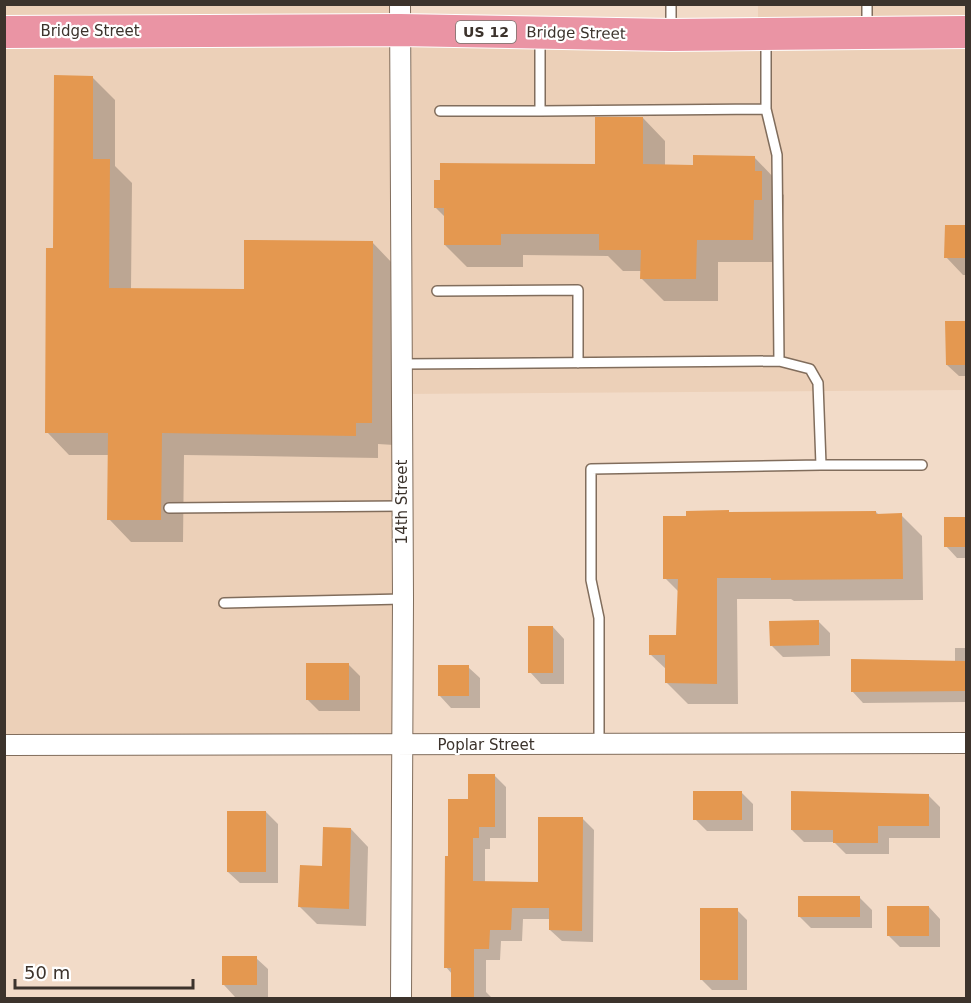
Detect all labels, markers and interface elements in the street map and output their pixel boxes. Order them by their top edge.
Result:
road number: US 12 [456,21,516,43]
street label: Bridge Street [40,22,140,40]
street label: Bridge Street [526,23,626,43]
street label: 14th Street [393,459,411,544]
street label: Poplar Street [437,736,535,754]
scale bar [15,952,194,990]
text: 50 m [24,962,70,983]

